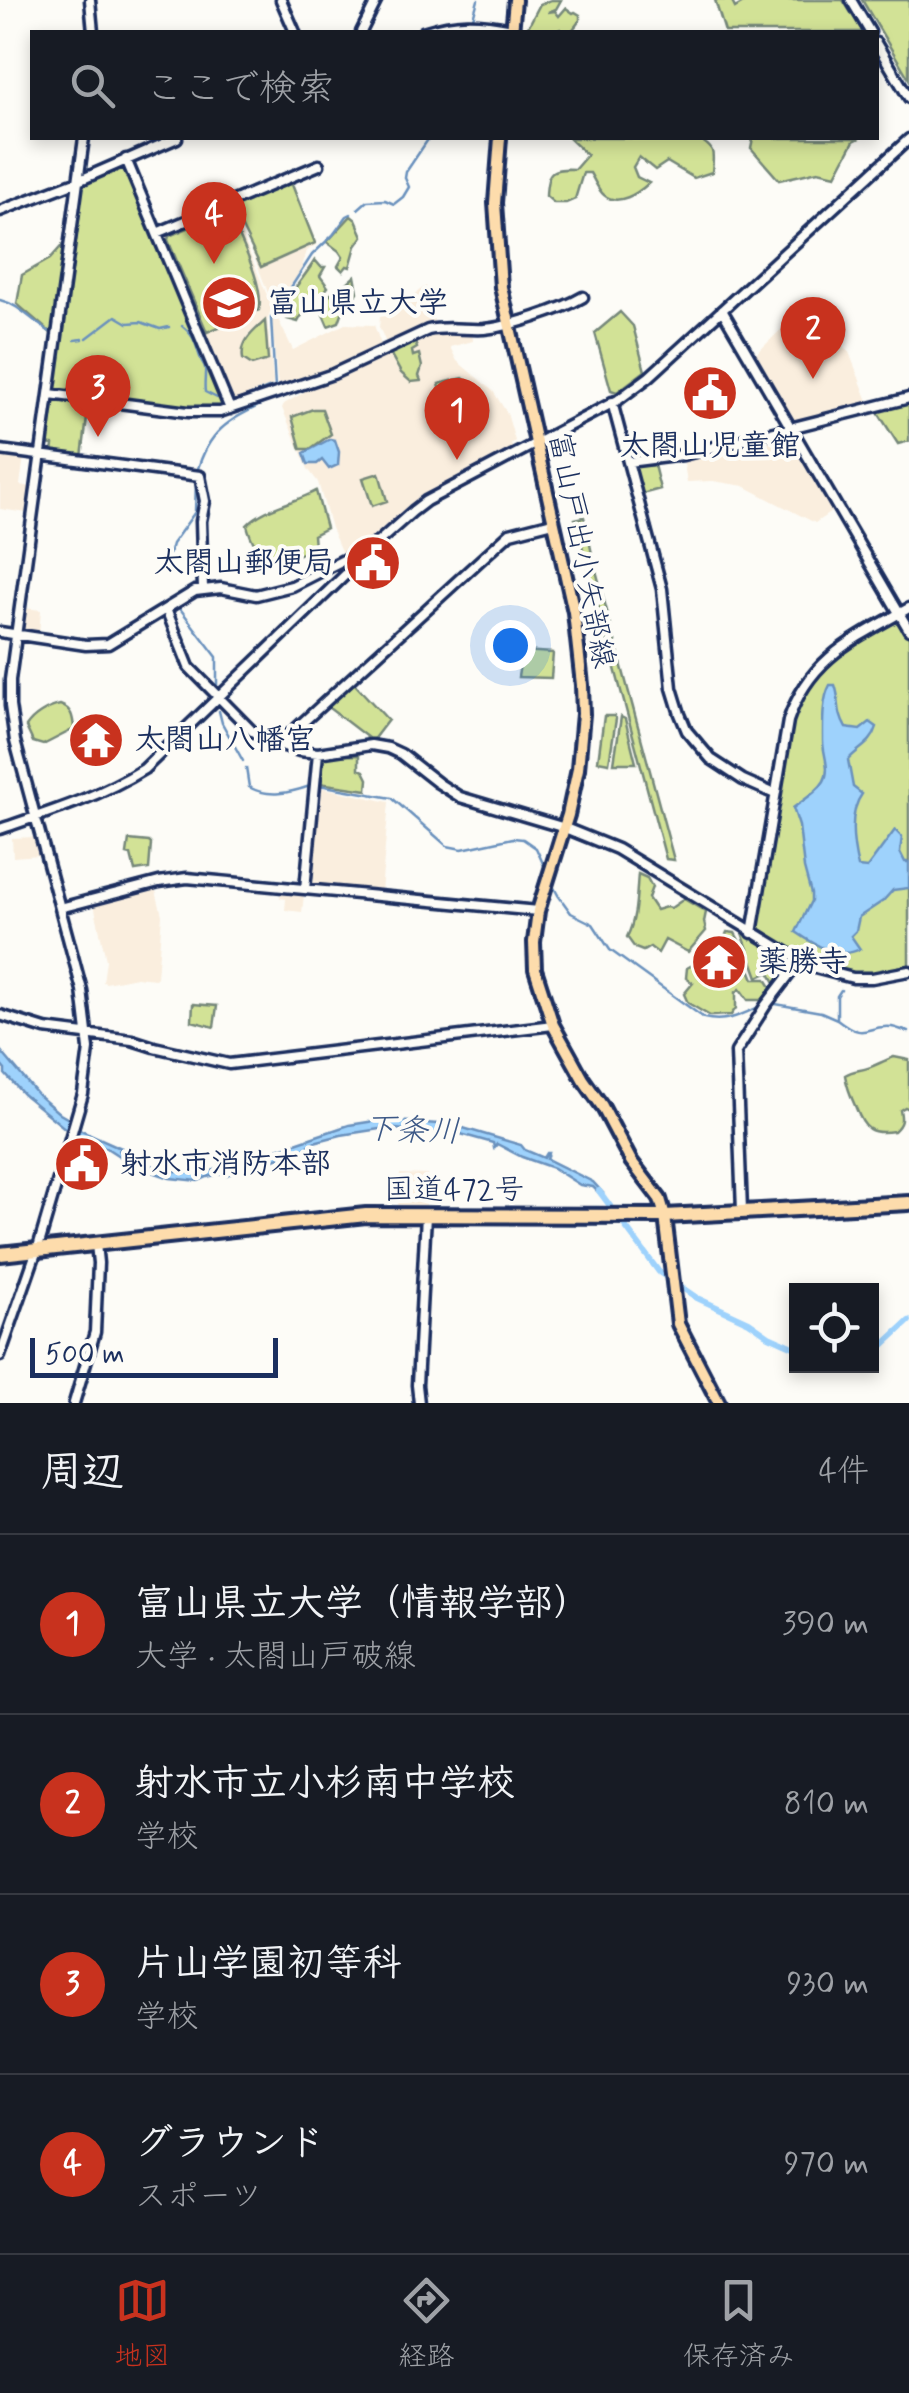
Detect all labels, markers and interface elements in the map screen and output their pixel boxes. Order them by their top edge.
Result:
search box [30,30,879,140]
icon: search [65,58,120,113]
text: ここで検索 [145,65,335,114]
pin: 4 [182,182,246,264]
school or university icon: 富山県立大学 [199,273,259,333]
place label: 富山県立大学 [268,284,448,323]
pin: 2 [780,296,846,379]
pin: 3 [66,354,130,437]
public building icon: 太閤山児童館 [680,363,740,423]
pin: 1 [424,378,490,460]
place label: 太閤山児童館 [620,427,800,466]
street label: 富山戸出小矢部線 [539,428,623,672]
public building icon: 太閤山郵便局 [343,533,403,593]
place label: 太閤山郵便局 [154,544,334,583]
your location [485,620,536,671]
temple icon: 太閤山八幡宮 [66,710,126,770]
place label: 太閤山八幡宮 [135,721,315,760]
temple icon: 薬勝寺 [689,932,749,992]
place label: 薬勝寺 [758,943,848,982]
water label: 下条川 [363,1108,461,1154]
public building icon: 射水市消防本部 [52,1134,112,1194]
place label: 射水市消防本部 [121,1145,331,1184]
street label: 国道472号 [384,1171,524,1210]
map controls [789,1283,879,1373]
button: locate [789,1283,879,1373]
scale bar [30,1333,278,1378]
text: 500 m [45,1337,125,1374]
text: 周辺 [40,1446,124,1501]
text: 4件 [818,1451,869,1493]
text: 富山県立大学（情報学部） [135,1580,591,1629]
text: 1 [65,1603,80,1645]
text: 390 m [782,1603,869,1645]
text: 大学 · 太閤山戸破線 [135,1636,416,1678]
text: 射水市立小杉南中学校 [135,1760,515,1809]
text: 2 [65,1783,80,1825]
text: 810 m [784,1783,869,1825]
text: 学校 [135,1816,199,1858]
text: 片山学園初等科 [135,1940,401,1989]
text: 3 [65,1963,80,2005]
text: 930 m [786,1963,869,2005]
text: 学校 [135,1996,199,2038]
text: グラウンド [135,2120,325,2169]
text: 4 [63,2143,82,2185]
text: 970 m [784,2143,869,2185]
text: スポーツ [135,2176,262,2218]
tab: 地図 [114,2273,170,2376]
tab: 経路 [398,2273,455,2376]
tab: 保存済み [683,2273,795,2376]

